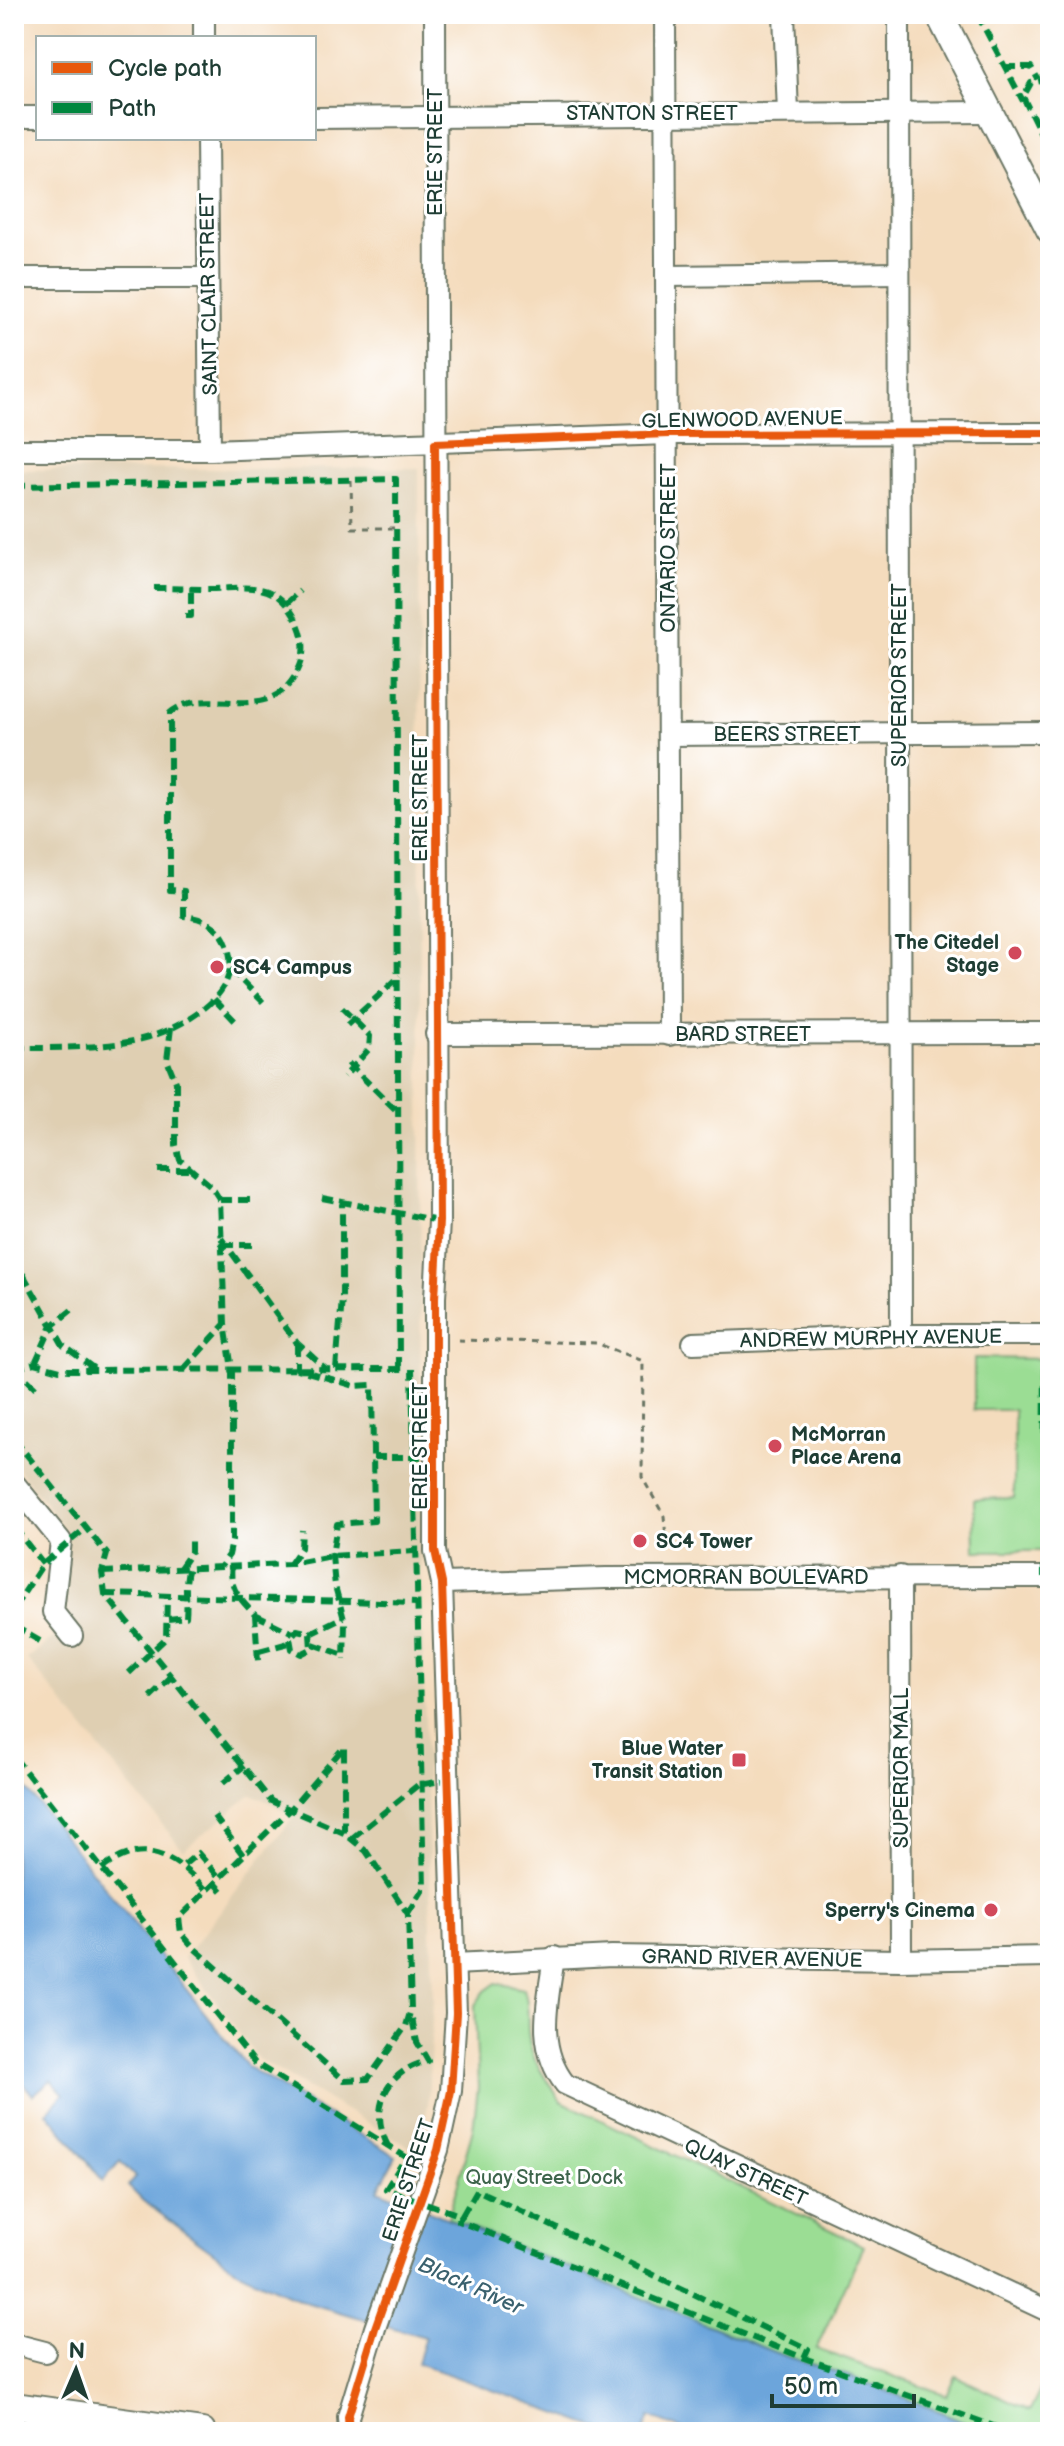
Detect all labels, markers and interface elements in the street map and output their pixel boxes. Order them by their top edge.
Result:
legend [36,36,316,140]
text: Cycle path [108,54,222,83]
street label: ERIE STREET [424,88,448,216]
text: Path [108,94,156,123]
street label: STANTON STREET [566,102,738,126]
street label: SAINT CLAIR STREET [195,192,223,396]
street label: GLENWOOD AVENUE [641,406,843,434]
street label: ONTARIO STREET [657,463,681,633]
street label: SUPERIOR STREET [888,583,912,767]
street label: BEERS STREET [713,723,861,747]
street label: ERIE STREET [409,734,433,862]
place label: The Citedel Stage [895,931,999,978]
marker: The Citedel Stage [1006,944,1024,962]
place label: SC4 Campus [233,956,352,980]
marker: SC4 Campus [208,958,226,976]
street label: BARD STREET [675,1023,811,1047]
street label: ANDREW MURPHY AVENUE [740,1325,1002,1353]
street label: ERIE STREET [409,1382,433,1510]
place label: McMorran Place Arena [791,1423,901,1470]
marker: McMorran Place Arena [766,1437,784,1455]
place label: SC4 Tower [656,1530,753,1554]
marker: SC4 Tower [631,1532,649,1550]
street label: MCMORRAN BOULEVARD [623,1566,869,1590]
street label: SUPERIOR MALL [890,1687,914,1848]
place label: Blue Water Transit Station [592,1737,724,1784]
marker: Blue Water Transit Station [730,1751,748,1769]
place label: Sperry's Cinema [825,1899,975,1923]
marker: Sperry's Cinema [982,1901,1000,1919]
street label: GRAND RIVER AVENUE [641,1945,863,1973]
street label: ERIE STREET [378,2116,440,2245]
street label: QUAY STREET [680,2134,811,2212]
park label: Quay Street Dock [465,2166,623,2190]
water label: Black River [414,2251,529,2322]
north arrow [36,2330,116,2410]
text: N [68,2338,85,2365]
scale bar [772,2358,914,2408]
text: 50 m [784,2372,838,2401]

